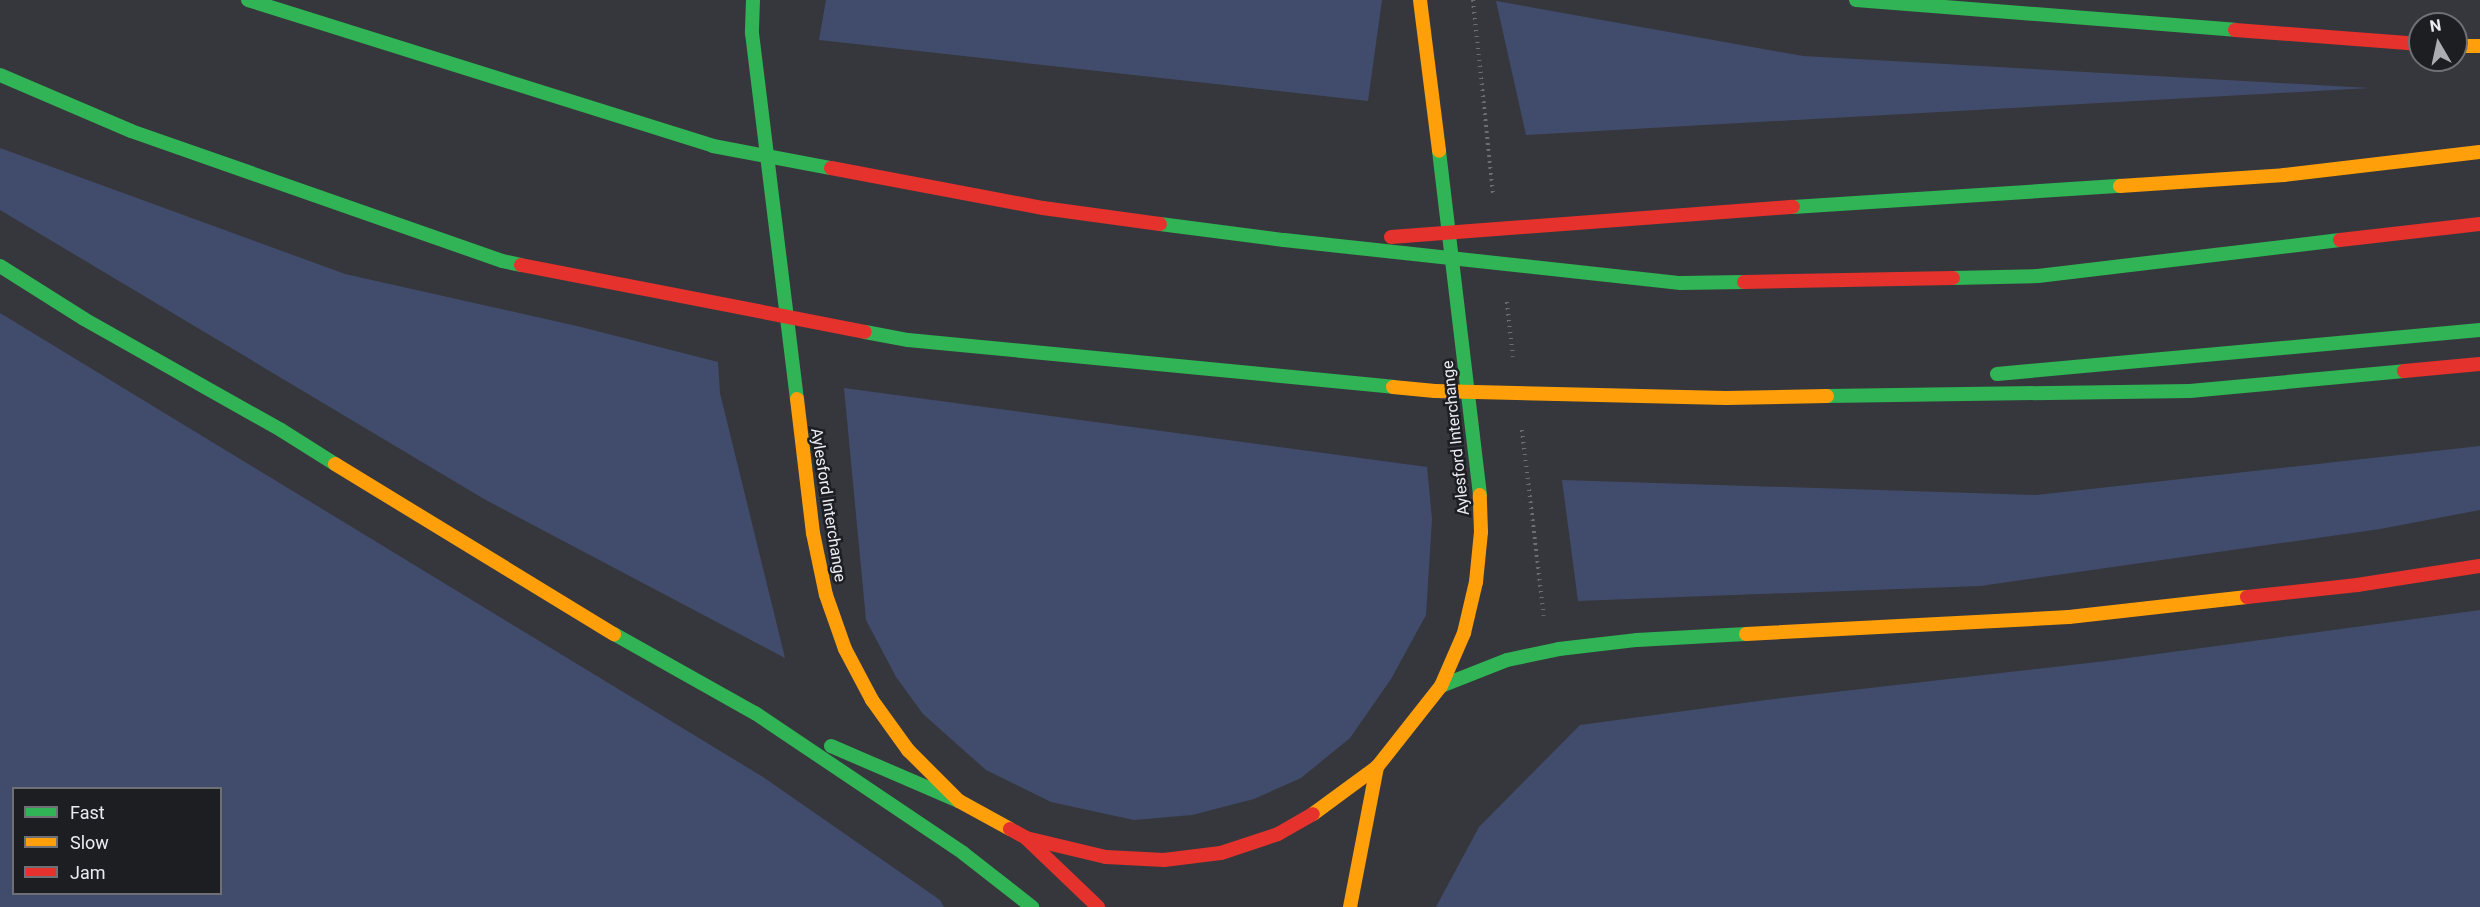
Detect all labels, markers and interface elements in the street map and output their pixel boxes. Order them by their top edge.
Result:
north arrow [2408,12,2468,72]
text: N [2428,15,2442,36]
street label: Aylesford Interchange [1438,360,1474,516]
street label: Aylesford Interchange [806,427,850,583]
legend [12,787,222,895]
text: Fast [70,802,105,823]
text: Slow [70,832,109,853]
text: Jam [70,862,106,883]

